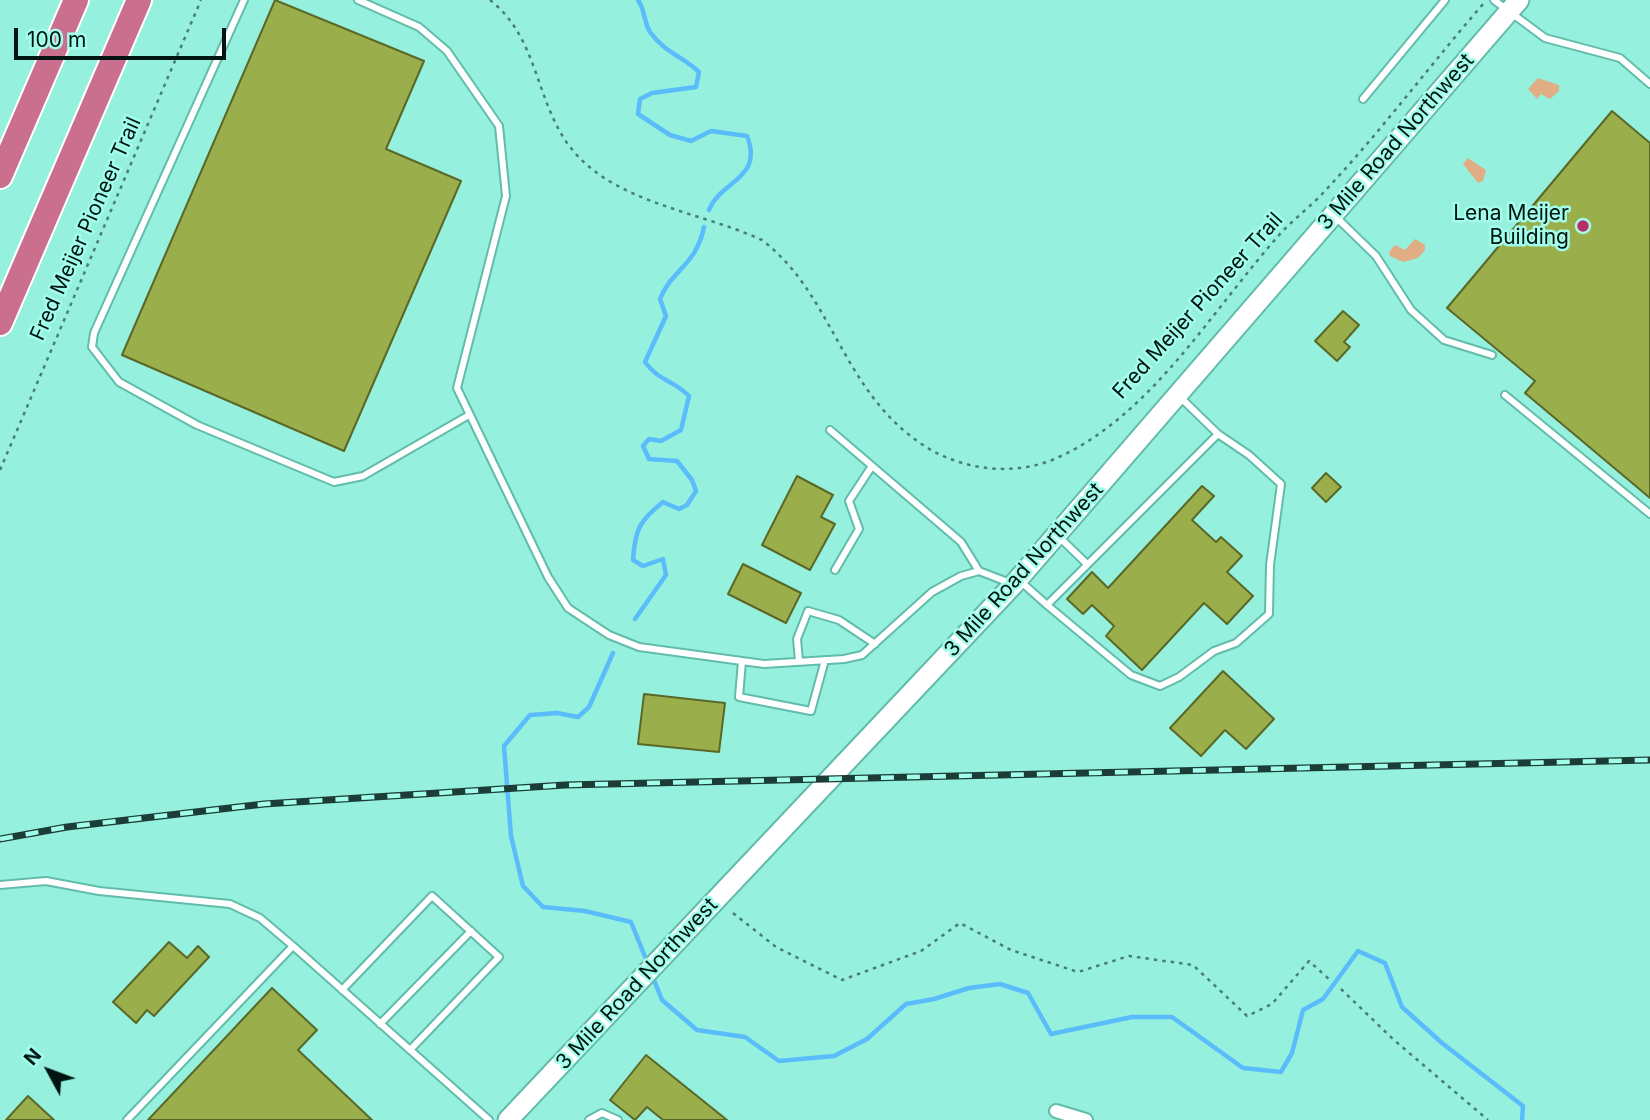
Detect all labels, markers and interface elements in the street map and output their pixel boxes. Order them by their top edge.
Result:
scale bar [18,14,229,58]
text: 100 m [27,27,86,52]
street label: 3 Mile Road Northwest [1312,49,1480,235]
street label: Fred Meijer Pioneer Trail [25,113,147,345]
place label: Lena Meijer Building [1453,201,1569,251]
street label: Fred Meijer Pioneer Trail [1108,208,1288,404]
marker: Lena Meijer Building [1575,218,1591,234]
street label: 3 Mile Road Northwest [939,478,1109,662]
street label: 3 Mile Road Northwest [551,893,723,1075]
north arrow [14,1036,84,1106]
text: N [19,1044,46,1070]

